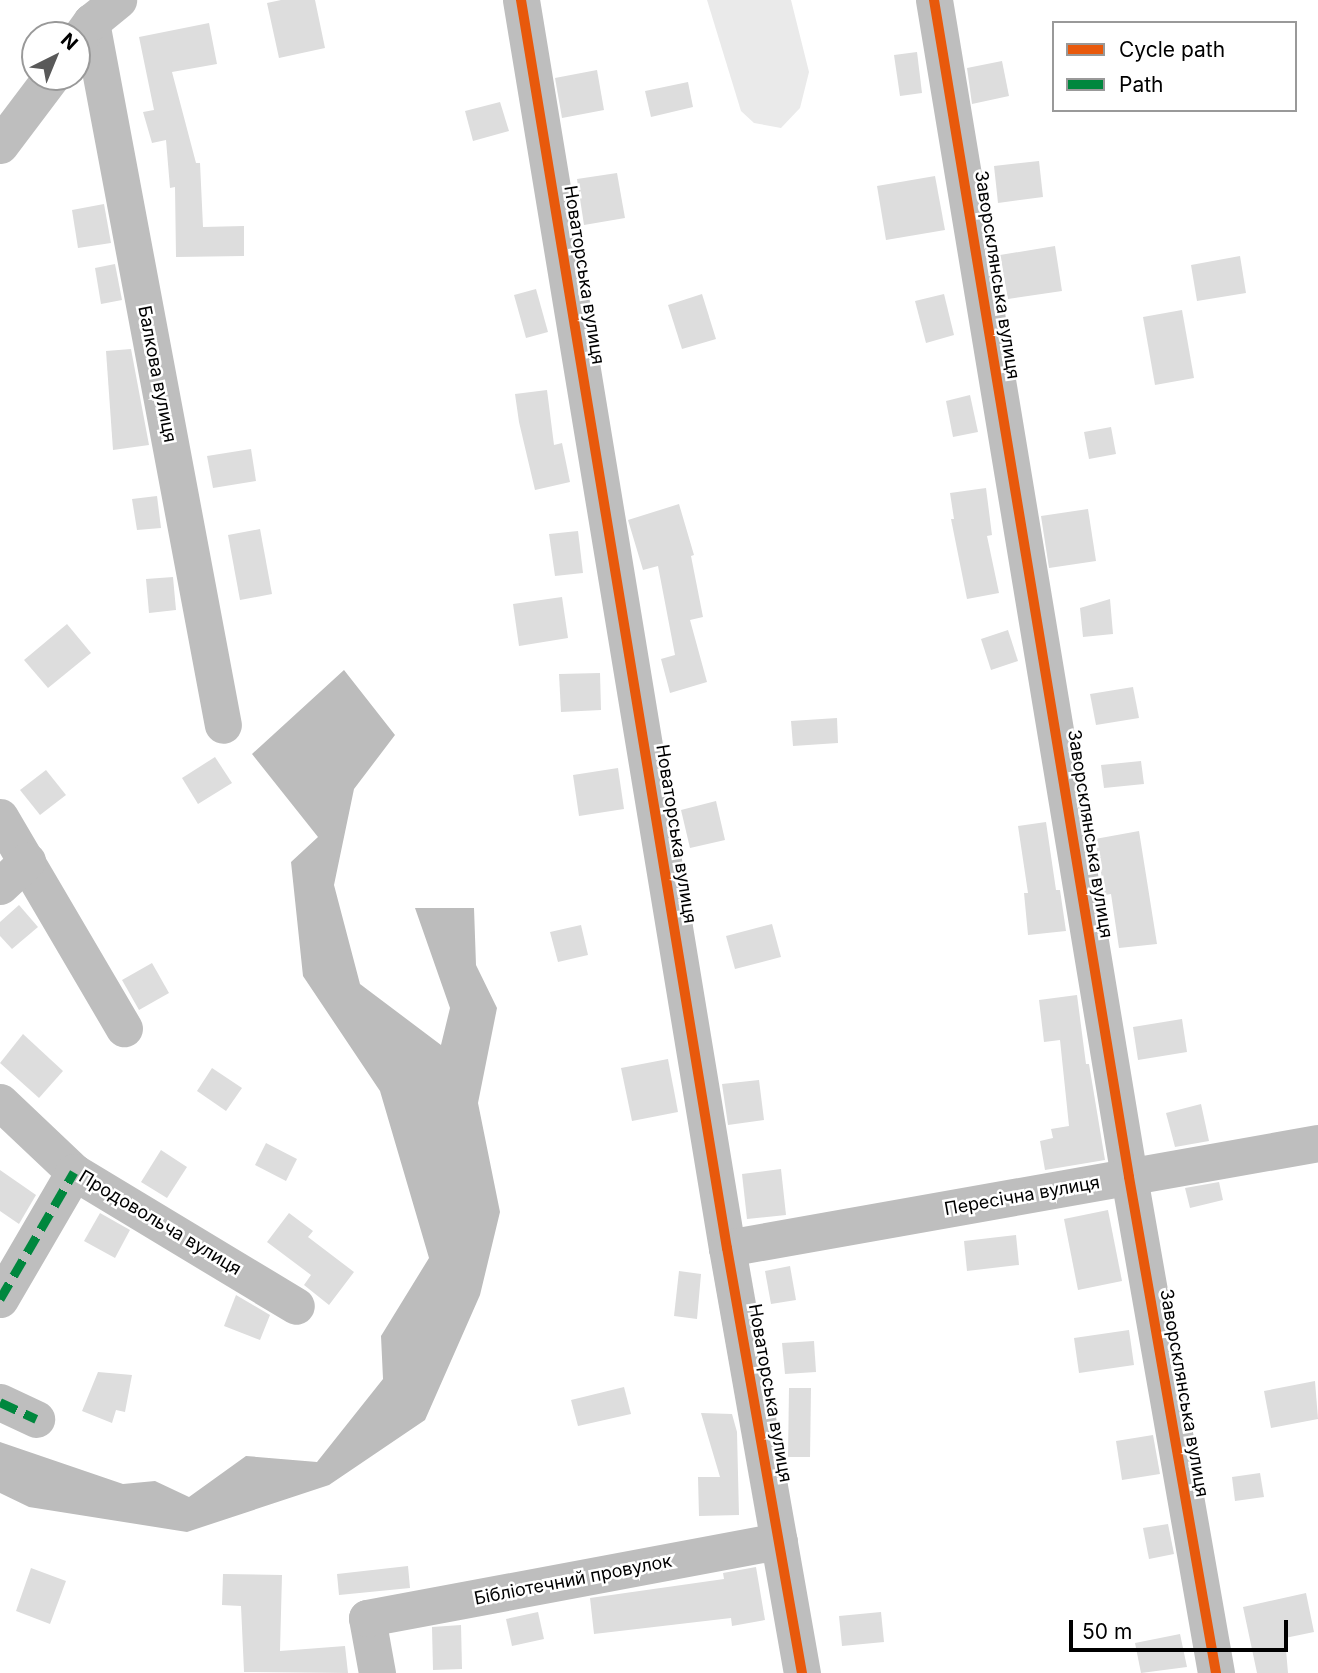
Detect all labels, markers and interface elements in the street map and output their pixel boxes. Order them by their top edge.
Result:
north arrow [21,21,91,91]
legend [1052,21,1297,112]
text: N [56,28,82,55]
text: Cycle path [1119,37,1225,62]
text: Path [1119,72,1164,97]
street label: Заворсклянська вулиця [970,169,1024,381]
street label: Новаторська вулиця [559,184,609,366]
street label: Балкова вулиця [133,304,181,444]
street label: Заворсклянська вулиця [1063,728,1117,940]
street label: Новаторська вулиця [651,743,701,925]
street label: Продовольча вулиця [75,1166,245,1280]
street label: Пересічна вулиця [943,1172,1101,1220]
street label: Заворсклянська вулиця [1155,1287,1213,1499]
street label: Новаторська вулиця [744,1302,796,1484]
street label: Бібліотечний провулок [472,1550,674,1610]
scale bar [1073,1606,1292,1650]
text: 50 m [1082,1619,1132,1644]

